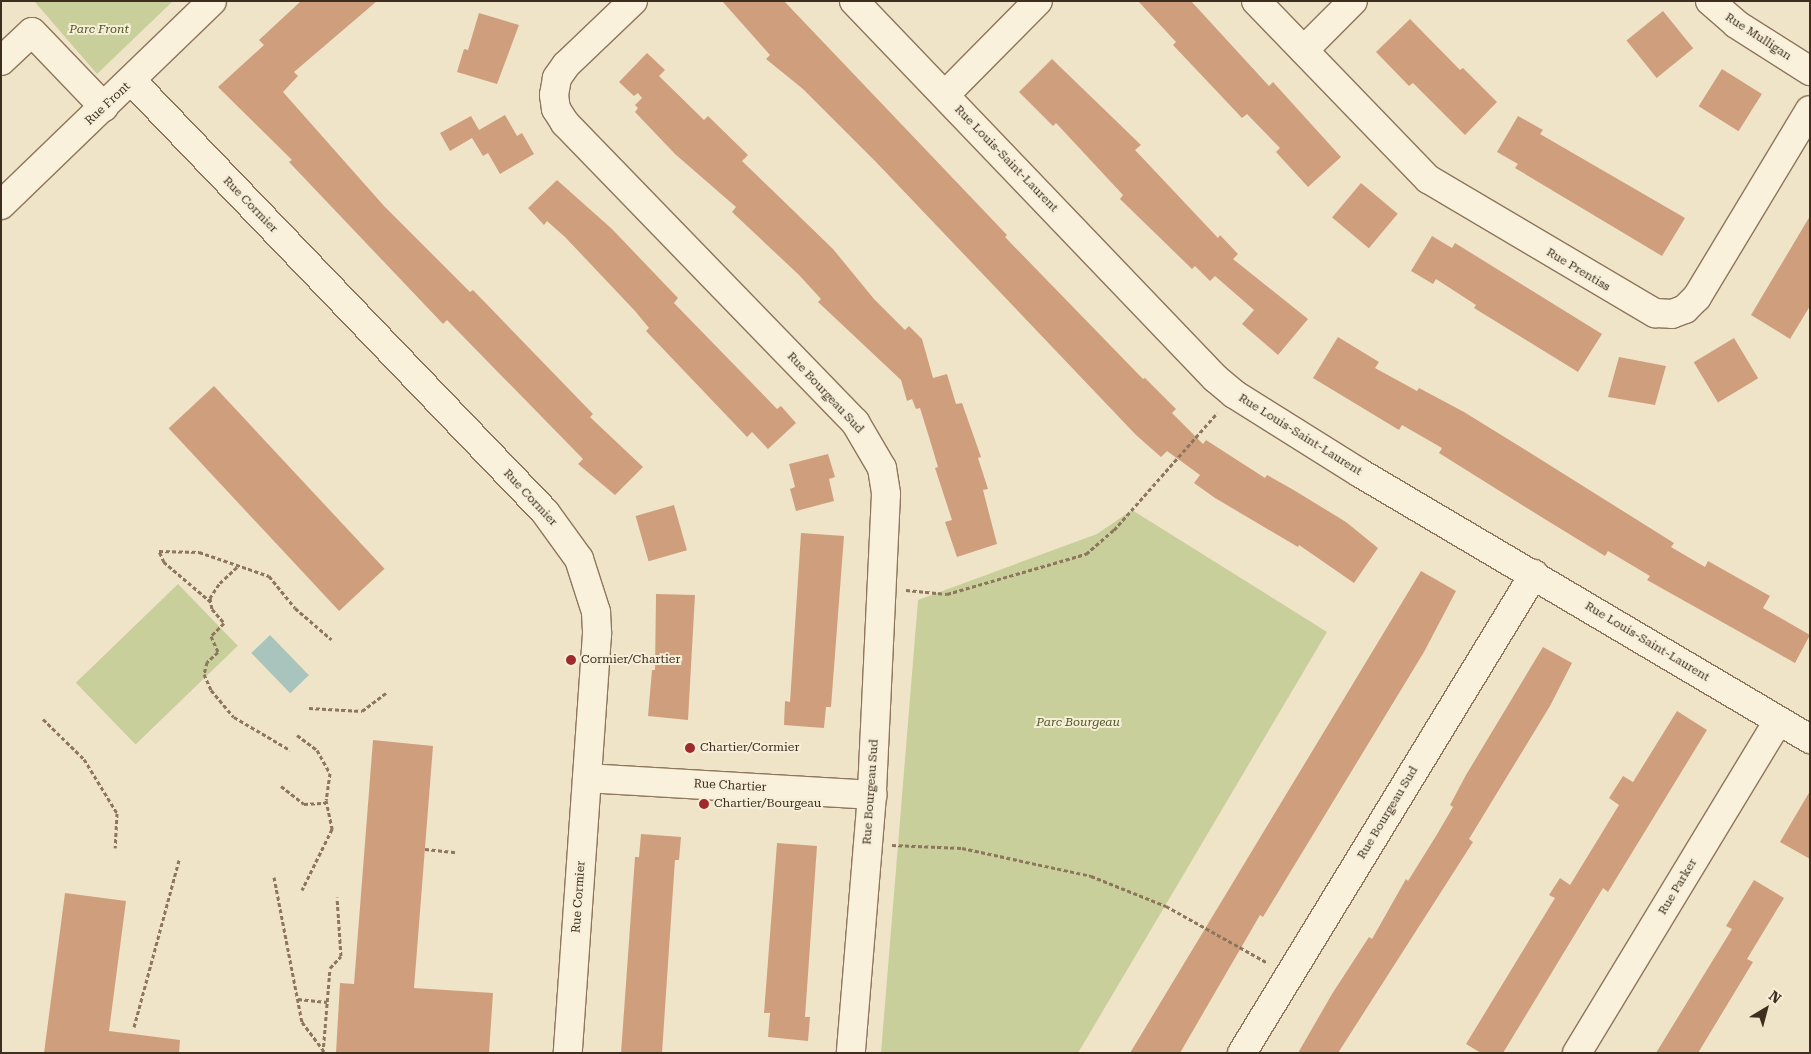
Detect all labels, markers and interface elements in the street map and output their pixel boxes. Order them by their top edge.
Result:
street label: Rue Mulligan [1722,10,1794,64]
park label: Parc Front [69,23,129,37]
street label: Rue Front [82,79,134,129]
street label: Rue Louis-Saint-Laurent [951,103,1061,215]
street label: Rue Cormier [220,174,280,236]
street label: Rue Prentiss [1544,245,1612,295]
street label: Rue Bourgeau Sud [784,349,866,437]
street label: Rue Louis-Saint-Laurent [1236,391,1364,479]
street label: Rue Cormier [500,467,560,529]
street label: Rue Louis-Saint-Laurent [1582,599,1712,685]
place label: Cormier/Chartier [581,653,680,667]
marker: Cormier/Chartier [565,654,577,666]
park label: Parc Bourgeau [1036,716,1120,730]
street label: Rue Bourgeau Sud [860,739,882,845]
place label: Chartier/Cormier [700,741,799,755]
marker: Chartier/Cormier [684,742,696,754]
street label: Rue Bourgeau Sud [1355,764,1421,862]
street label: Rue Chartier [693,777,767,795]
place label: Chartier/Bourgeau [714,797,821,811]
marker: Chartier/Bourgeau [698,798,710,810]
street label: Rue Parker [1656,856,1700,918]
street label: Rue Cormier [569,860,589,934]
north arrow [1741,984,1791,1034]
text: N [1766,987,1784,1007]

